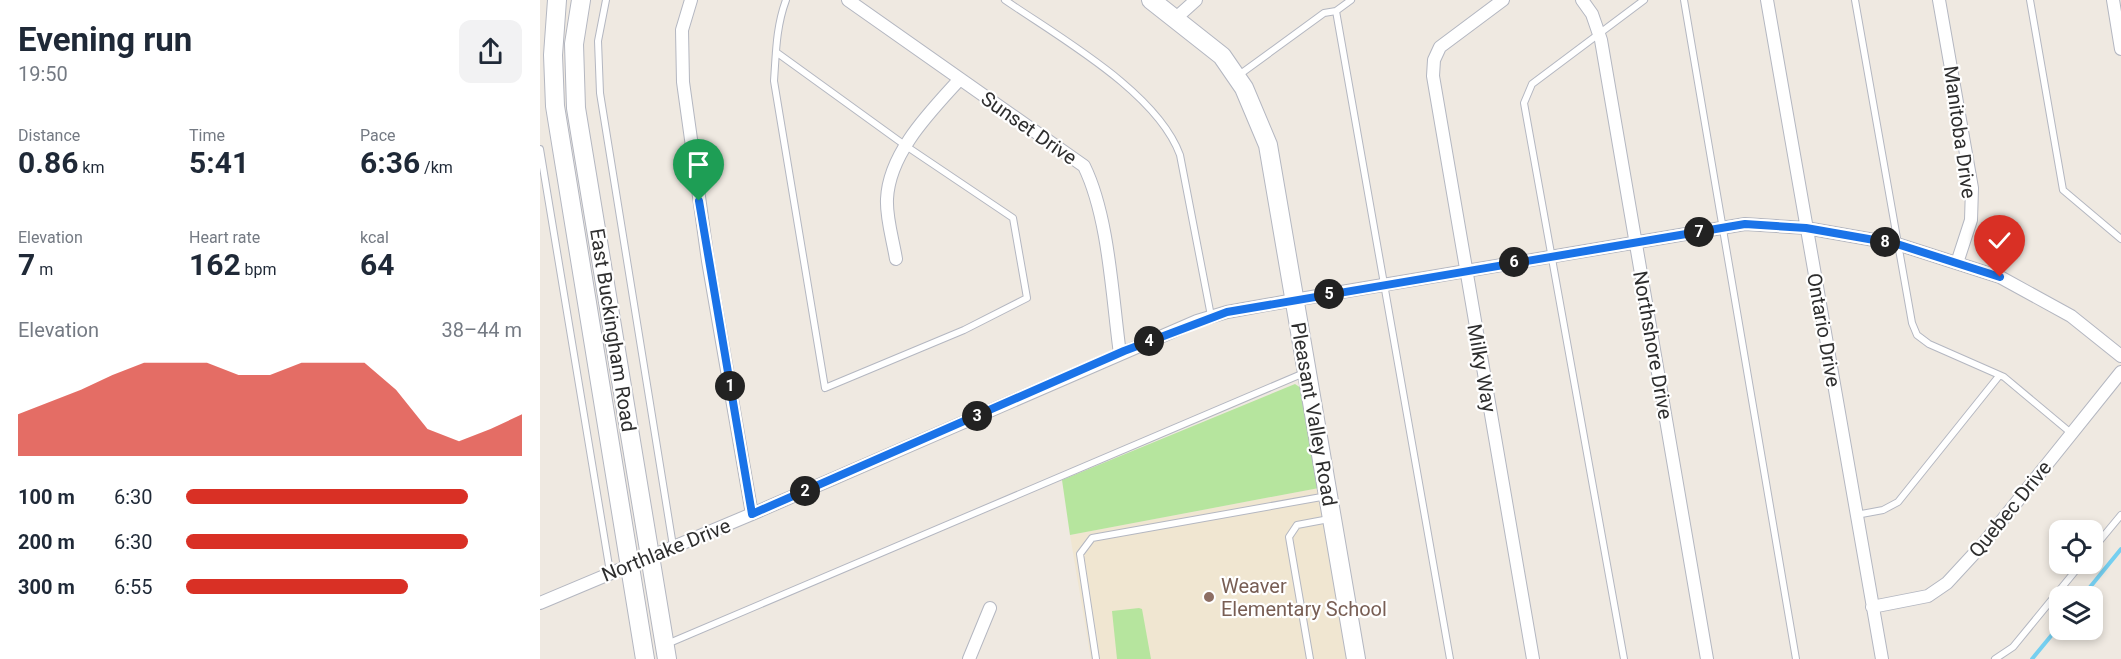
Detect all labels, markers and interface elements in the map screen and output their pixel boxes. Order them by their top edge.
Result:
text: Evening run [18,20,192,59]
button: share [459,20,522,83]
text: 19:50 [18,62,68,86]
street label: Manitoba Drive [1939,64,1981,200]
street label: Sunset Drive [977,86,1081,170]
text: Distance [18,126,80,145]
text: Time [189,126,225,145]
text: Pace [360,126,396,145]
pin [673,139,724,201]
text: 0.86 [18,145,78,180]
text: 5:41 [189,145,249,180]
text: 6:36 [360,145,420,180]
icon: arrive [682,148,715,181]
text: km [78,158,104,177]
text: /km [420,158,453,177]
pin [1974,215,2025,277]
pin: 7 [1684,217,1714,247]
text: 7 [1694,222,1704,241]
icon: check [1983,224,2016,257]
street label: East Buckingham Road [585,227,641,433]
pin: 8 [1870,227,1900,257]
text: Elevation [18,228,83,247]
text: Heart rate [189,228,260,247]
text: kcal [360,228,389,247]
text: 8 [1880,232,1890,251]
text: 7 [18,247,35,282]
text: 162 [189,247,241,282]
text: 64 [360,247,394,282]
pin: 6 [1499,247,1529,277]
text: 6 [1509,252,1519,271]
text: m [35,260,53,279]
text: bpm [241,260,277,279]
street label: Northshore Drive [1628,269,1678,421]
street label: Ontario Drive [1802,271,1846,389]
pin: 5 [1314,279,1344,309]
text: 5 [1324,284,1334,303]
text: Elevation [18,318,99,342]
text: 38–44 m [441,318,522,342]
street label: Pleasant Valley Road [1286,320,1342,508]
street label: Milky Way [1462,322,1502,415]
pin: 4 [1134,326,1164,356]
text: 4 [1144,331,1154,350]
pin: 1 [715,371,745,401]
text: 1 [725,376,735,395]
pin: 3 [962,401,992,431]
text: 3 [972,406,982,425]
street label: Quebec Drive [1964,456,2056,562]
pin: 2 [790,476,820,506]
text: 2 [800,481,810,500]
text: 100 m [18,485,75,509]
text: 6:30 [114,485,153,509]
street label: Northlake Drive [598,513,734,587]
map controls [2049,520,2103,640]
button: locate [2049,520,2103,574]
text: 200 m [18,530,75,554]
text: 6:30 [114,530,153,554]
place label: Weaver Elementary School [1221,574,1387,621]
text: 300 m [18,575,75,599]
text: 6:55 [114,575,153,599]
button: layers [2049,586,2103,640]
marker: Weaver Elementary School [1202,590,1216,604]

